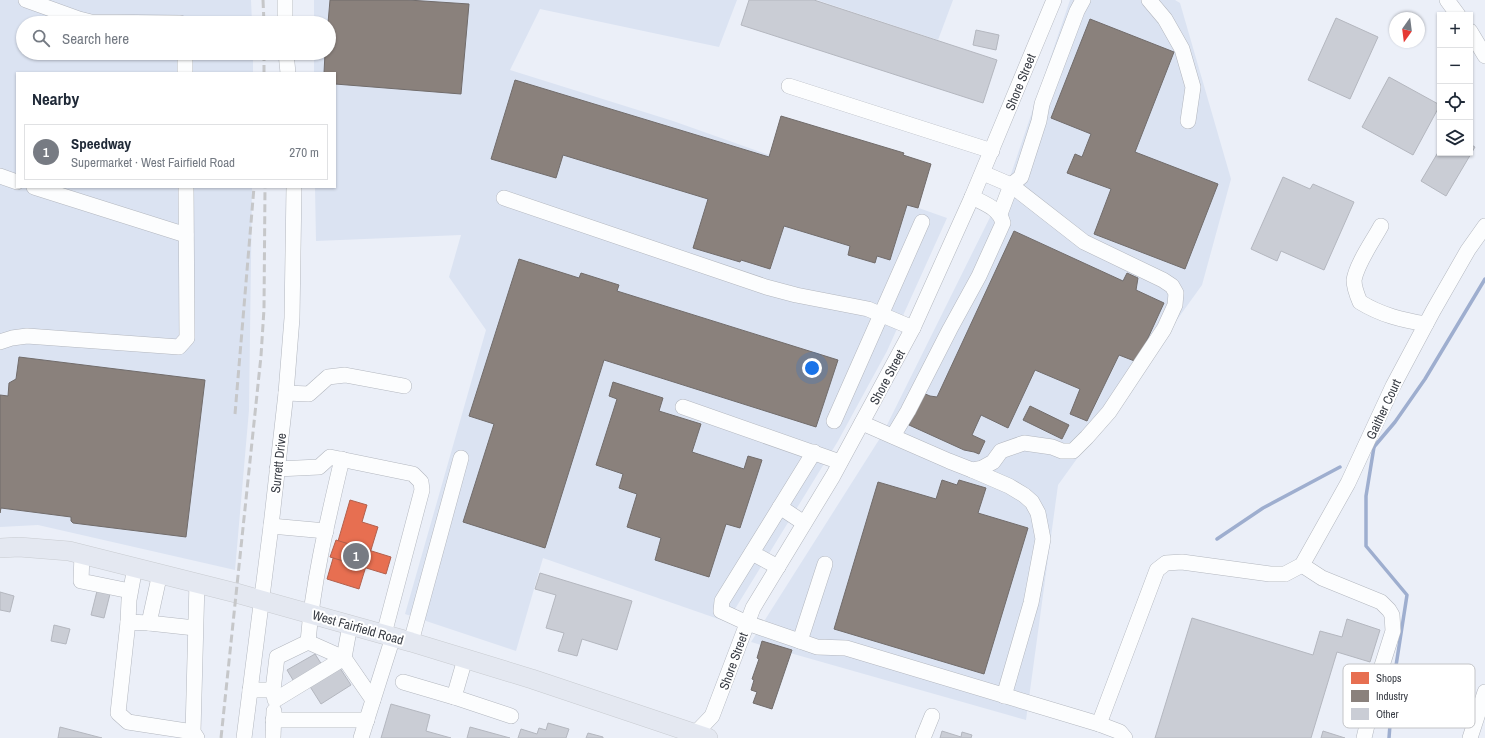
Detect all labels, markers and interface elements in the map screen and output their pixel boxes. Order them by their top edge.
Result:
north arrow [1389,12,1425,48]
map controls [1437,12,1473,156]
button: + [1437,12,1473,48]
search box [16,16,336,60]
icon: search [30,27,52,49]
text: Search here [62,28,129,49]
button: − [1437,48,1473,84]
street label: Shore Street [1001,51,1040,113]
button: locate [1437,84,1473,120]
text: Nearby [32,87,79,110]
button: layers [1437,120,1473,156]
text: Speedway [71,133,131,154]
text: 1 [43,144,49,161]
text: 270 m [289,144,319,161]
text: Supermarket · West Fairfield Road [71,154,235,171]
street label: Shore Street [866,347,909,408]
your location [802,358,822,378]
street label: Gaither Court [1362,376,1405,442]
street label: Surrett Drive [267,432,290,494]
pin: 1 [343,541,369,571]
street label: West Fairfield Road [310,606,405,649]
street label: Shore Street [715,630,752,692]
legend [1343,664,1475,728]
text: Shops [1376,671,1402,685]
text: Industry [1376,689,1409,703]
text: Other [1376,707,1399,721]

